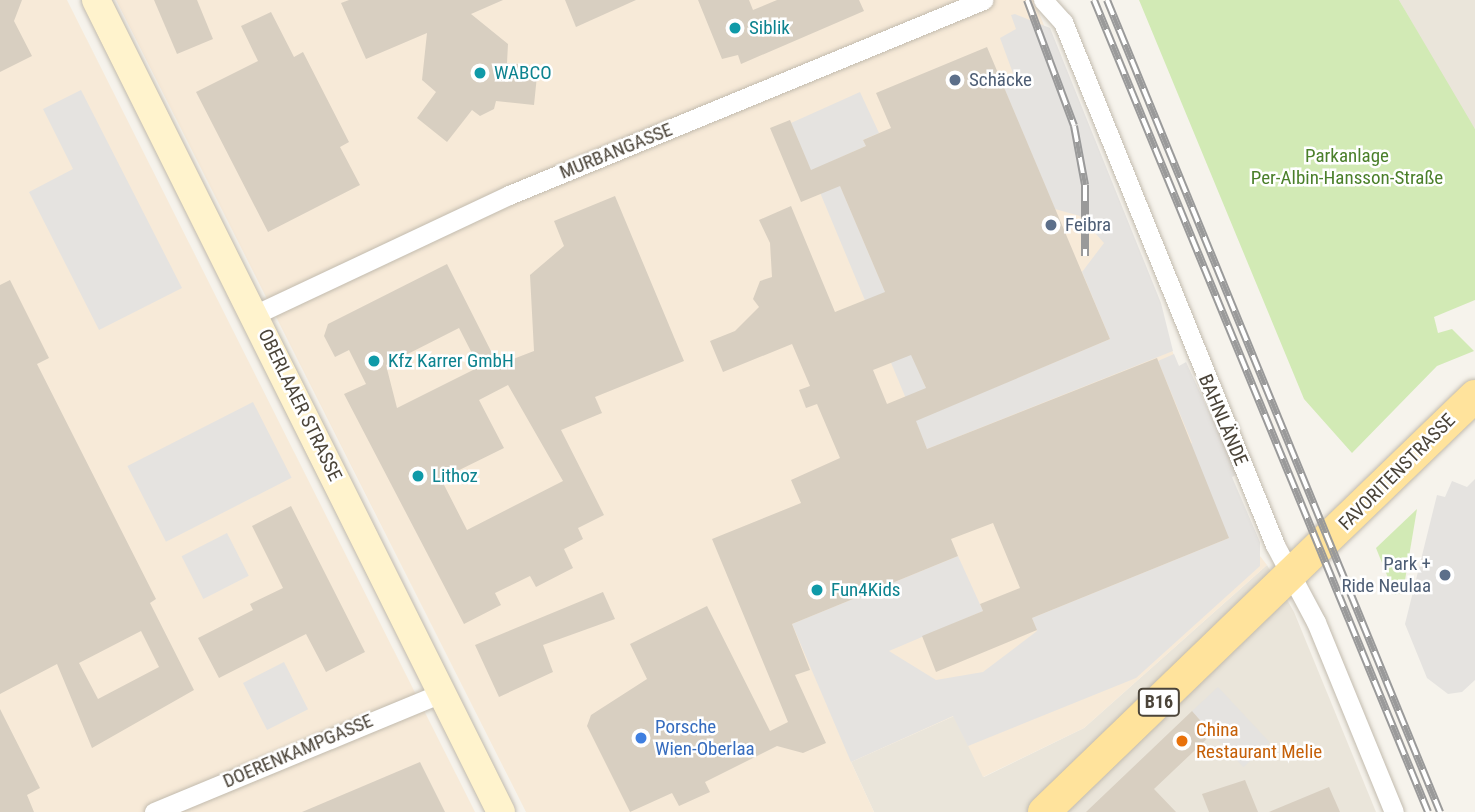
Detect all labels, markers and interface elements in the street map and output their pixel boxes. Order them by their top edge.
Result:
place label: Siblik [749,17,790,39]
marker: Siblik [727,20,743,36]
place label: WABCO [494,62,552,84]
marker: WABCO [472,65,488,81]
place label: Schäcke [969,69,1032,91]
marker: Schäcke [947,72,963,88]
street label: MURBANGASSE [556,118,676,184]
park label: Parkanlage Per-Albin-Hansson-Straße [1251,145,1443,189]
place label: Feibra [1065,214,1111,236]
marker: Feibra [1043,217,1059,233]
street label: OBERLAAER STRASSE [253,325,347,485]
place label: Kfz Karrer GmbH [388,350,514,372]
marker: Kfz Karrer GmbH [366,353,382,369]
street label: BAHNLÄNDE [1194,371,1252,469]
street label: FAVORITENSTRASSE [1334,409,1460,535]
place label: Lithoz [432,465,478,487]
marker: Lithoz [410,468,426,484]
place label: Park + Ride Neulaa [1341,553,1431,597]
marker: Park + Ride Neulaa [1437,567,1453,583]
place label: Fun4Kids [831,579,901,601]
marker: Fun4Kids [809,582,825,598]
road number: B16 [1136,688,1182,716]
street label: DOERENKAMPGASSE [220,709,376,793]
place label: Porsche Wien-Oberlaa [655,716,755,760]
place label: China Restaurant Melie [1196,719,1322,763]
marker: Porsche Wien-Oberlaa [633,730,649,746]
marker: China Restaurant Melie [1174,733,1190,749]

